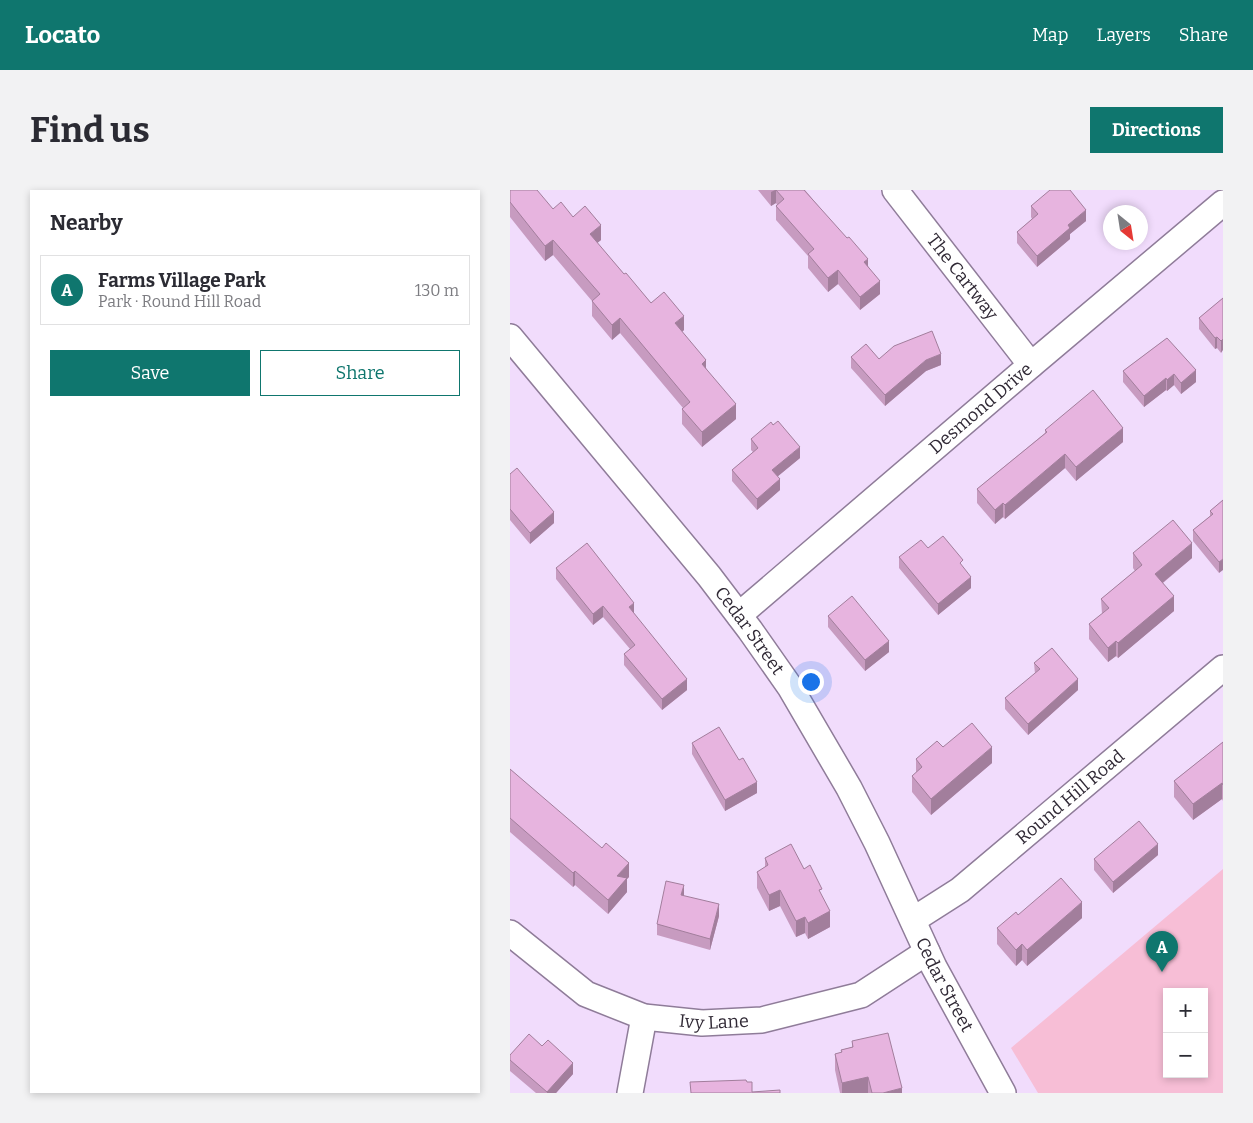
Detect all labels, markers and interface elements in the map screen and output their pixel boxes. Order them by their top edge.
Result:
text: Locato [25,21,100,49]
text: Map [1032,24,1068,46]
text: Layers [1096,24,1151,46]
text: Share [1179,24,1228,46]
button: Directions [1090,107,1223,153]
text: Find us [30,109,150,151]
north arrow [1103,205,1148,250]
text: Nearby [50,210,123,236]
street label: The Cartway [922,229,1003,325]
text: Farms Village Park [98,269,266,292]
text: A [61,281,73,300]
text: 130 m [415,281,459,300]
text: Park · Round Hill Road [98,292,261,311]
button: Save [50,350,250,396]
button: Share [260,350,460,396]
street label: Desmond Drive [924,358,1037,458]
street label: Cedar Street [710,582,789,679]
your location [798,669,824,695]
street label: Round Hill Road [1012,745,1129,849]
pin: A [1146,931,1178,972]
street label: Cedar Street [911,934,979,1036]
map controls [1163,988,1208,1078]
button: + [1163,988,1208,1033]
street label: Ivy Lane [678,1010,749,1034]
button: − [1163,1033,1208,1078]

